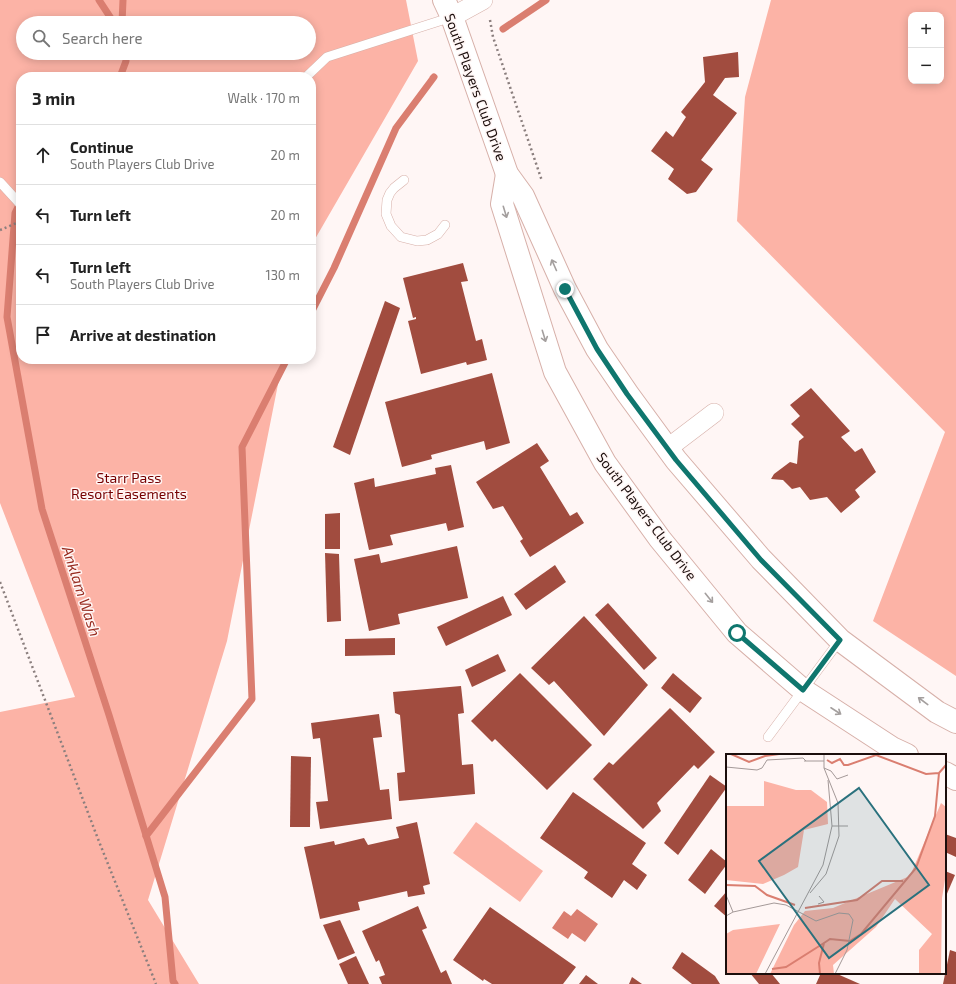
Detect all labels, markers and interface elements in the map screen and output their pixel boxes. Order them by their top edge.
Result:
street label: South Players Club Drive [441,11,511,163]
map controls [908,12,944,84]
button: + [908,12,944,48]
search box [16,16,316,60]
icon: search [30,27,52,49]
text: Search here [62,29,143,47]
button: − [908,48,944,84]
text: 3 min [32,88,75,108]
text: Walk · 170 m [228,90,300,106]
text: Continue [70,138,133,156]
icon: ahead [32,144,54,166]
text: 20 m [271,147,300,163]
text: South Players Club Drive [70,156,215,172]
icon: left [32,204,54,226]
one-way arrow [502,205,509,218]
text: Turn left [70,206,131,224]
text: 20 m [271,207,300,223]
text: Turn left [70,258,131,276]
one-way arrow [550,259,557,271]
icon: left [32,264,54,286]
text: 130 m [265,267,300,283]
text: South Players Club Drive [70,276,215,292]
route end [556,280,574,298]
icon: arrive [32,324,54,346]
text: Arrive at destination [70,326,216,344]
one-way arrow [540,330,548,342]
street label: South Players Club Drive [593,449,701,583]
park label: Starr Pass Resort Easements [71,469,187,502]
water label: Anklam Wash [59,543,105,638]
one-way arrow [704,593,713,603]
route start [728,624,746,642]
one-way arrow [918,697,929,705]
one-way arrow [830,708,842,716]
inset map [726,754,946,974]

